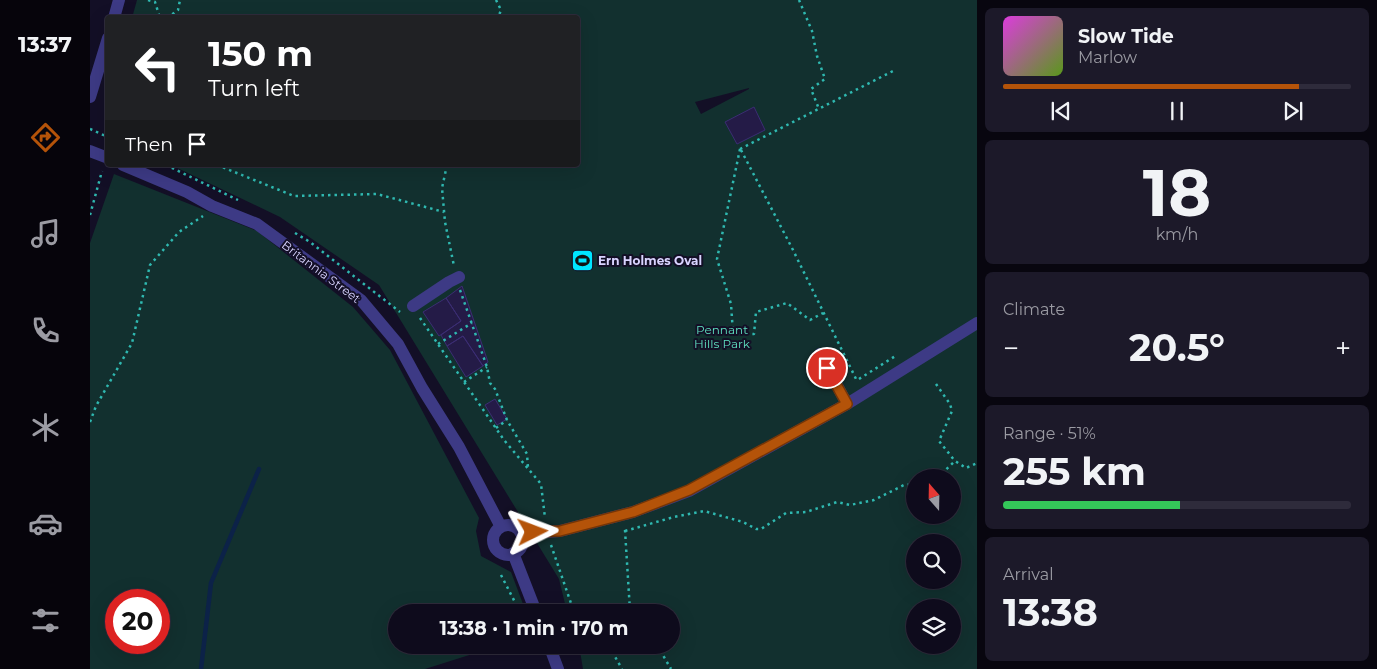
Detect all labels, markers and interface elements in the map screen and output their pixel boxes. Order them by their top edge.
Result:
text: Slow Tide [1078,25,1174,48]
text: 13:37 [18,31,72,58]
text: 150 m [208,32,313,75]
icon: left [125,35,190,100]
text: Marlow [1078,48,1137,67]
text: Turn left [208,75,300,102]
icon: previous [1047,97,1075,125]
icon: pause [1163,97,1191,125]
icon: next [1279,97,1307,125]
icon: directions [28,120,63,155]
icon: arrive [183,130,211,158]
text: Then [125,133,173,156]
text: 18 [1143,153,1211,232]
icon: music [28,216,63,251]
text: km/h [1156,225,1198,244]
street label: Britannia Street [279,237,364,306]
sports icon: Ern Holmes Oval [570,249,594,273]
place label: Ern Holmes Oval [598,253,702,268]
text: Climate [1003,300,1065,319]
icon: phone [28,313,63,348]
park label: Pennant Hills Park [694,322,751,351]
text: 20.5° [1129,324,1225,371]
text: − [1003,331,1019,365]
text: + [1335,331,1351,365]
pin [806,347,848,389]
icon: arrive [813,354,841,382]
icon: climate [28,410,63,445]
text: Range · 51% [1003,424,1096,443]
text: 255 km [1003,448,1146,495]
north arrow [906,469,961,524]
map controls [906,469,961,654]
position arrow [506,505,558,557]
icon: car [28,506,63,541]
button: search [906,534,961,589]
text: Arrival [1003,565,1053,584]
speed limit sign: 20 [105,589,170,654]
text: 13:38 [1003,589,1098,636]
button: layers [906,599,961,654]
icon: filters [28,603,63,638]
text: 13:38 · 1 min · 170 m [439,617,629,640]

